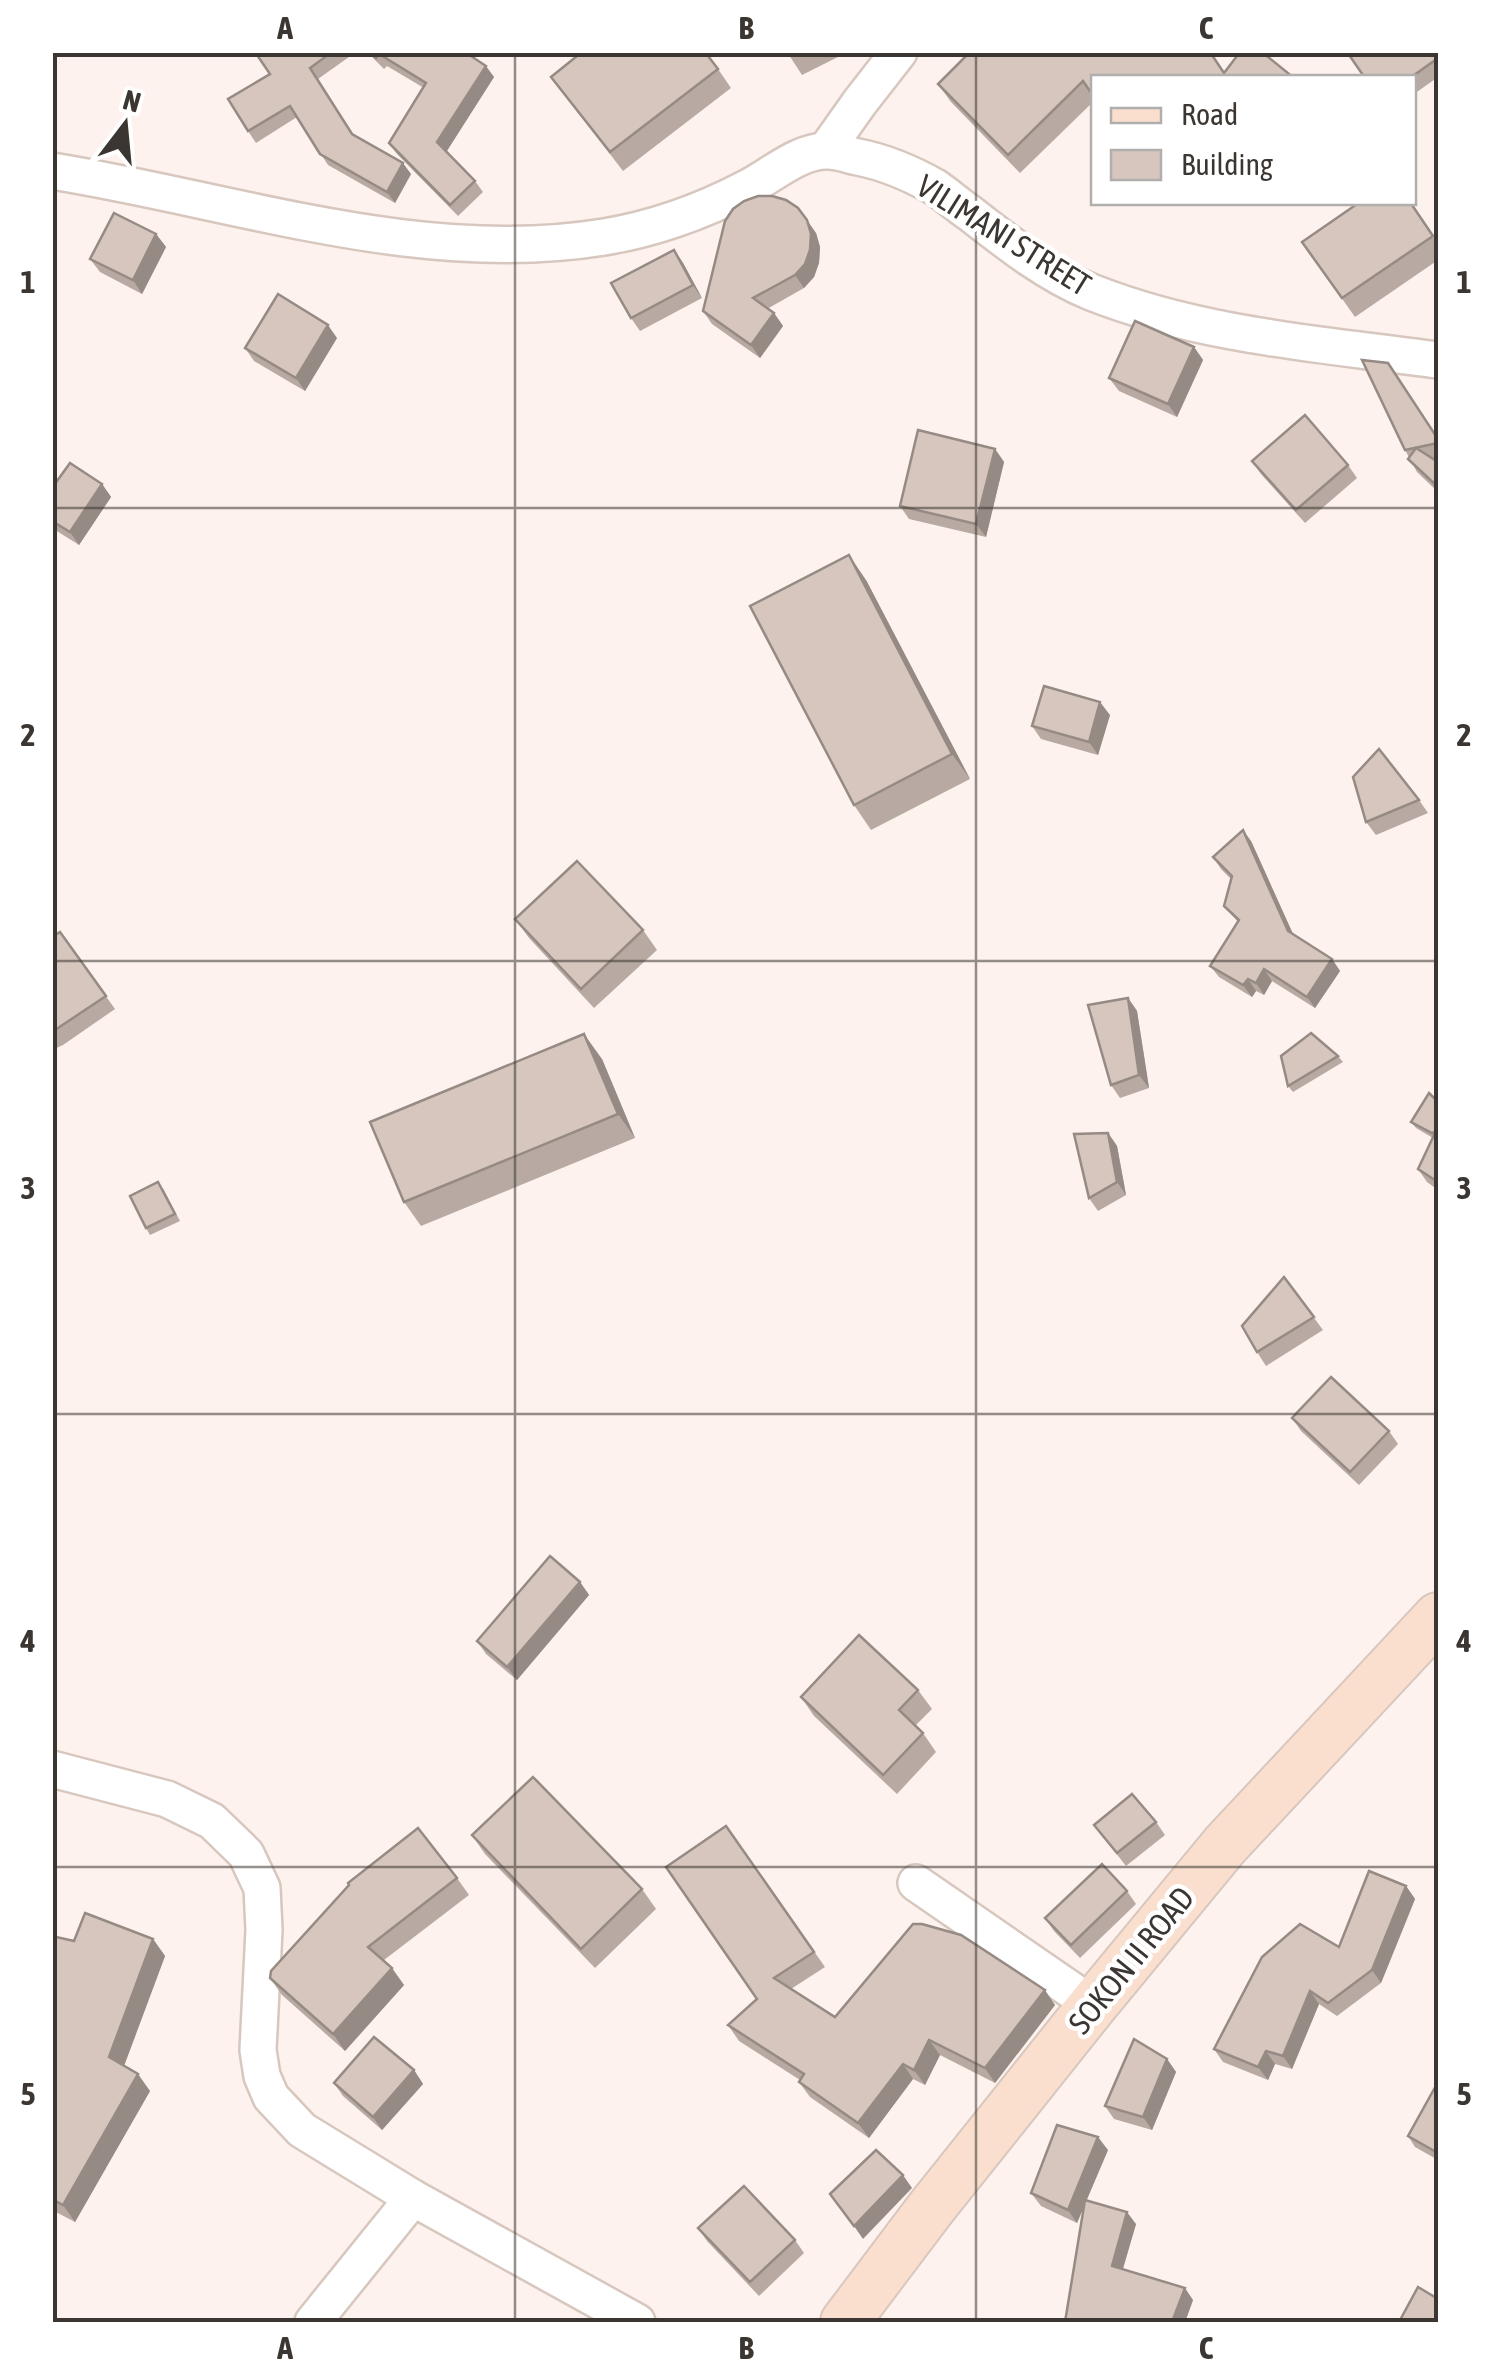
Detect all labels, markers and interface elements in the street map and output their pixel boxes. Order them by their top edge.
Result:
text: A [276,9,293,46]
text: B [738,9,754,46]
text: C [1199,9,1214,46]
north arrow [75,75,175,175]
legend [1091,75,1416,205]
text: N [120,83,144,119]
text: Road [1181,97,1238,131]
text: Building [1181,147,1273,181]
street label: VILIMANI STREET [910,167,1098,303]
text: 1 [20,263,36,300]
text: 1 [1456,263,1472,300]
text: 2 [20,716,36,753]
text: 2 [1456,716,1472,753]
text: 3 [20,1169,36,1206]
text: 3 [1456,1169,1472,1206]
text: 4 [19,1622,36,1659]
text: 4 [1455,1622,1472,1659]
street label: SOKON II ROAD [1061,1879,1201,2041]
text: 5 [20,2075,36,2112]
text: 5 [1456,2075,1472,2112]
text: A [276,2329,293,2366]
text: B [738,2329,754,2366]
text: C [1199,2329,1214,2366]

